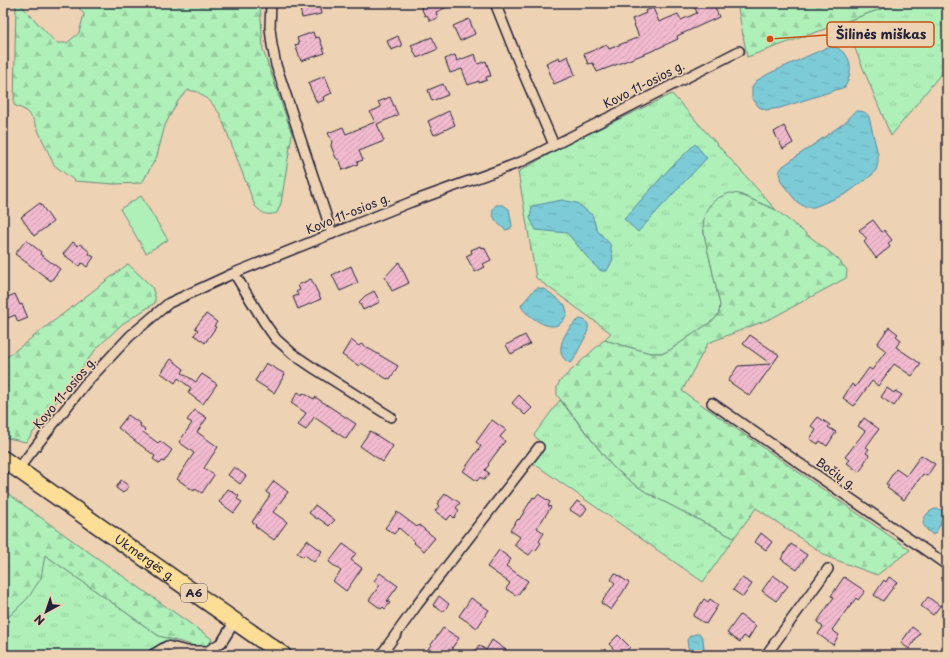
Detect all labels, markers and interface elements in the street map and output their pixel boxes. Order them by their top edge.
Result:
callout: Šilinės miškas [827,22,934,47]
text: Šilinės miškas [836,24,926,43]
street label: Kovo 11-osios g. [600,56,687,112]
street label: Kovo 11-osios g. [303,188,392,238]
street label: Kovo 11-osios g. [29,352,100,432]
street label: Bočių g. [813,453,860,494]
street label: Ukmergės g. [111,530,180,585]
road number: A6 [181,584,207,602]
north arrow [26,592,66,632]
text: N [30,611,48,629]

